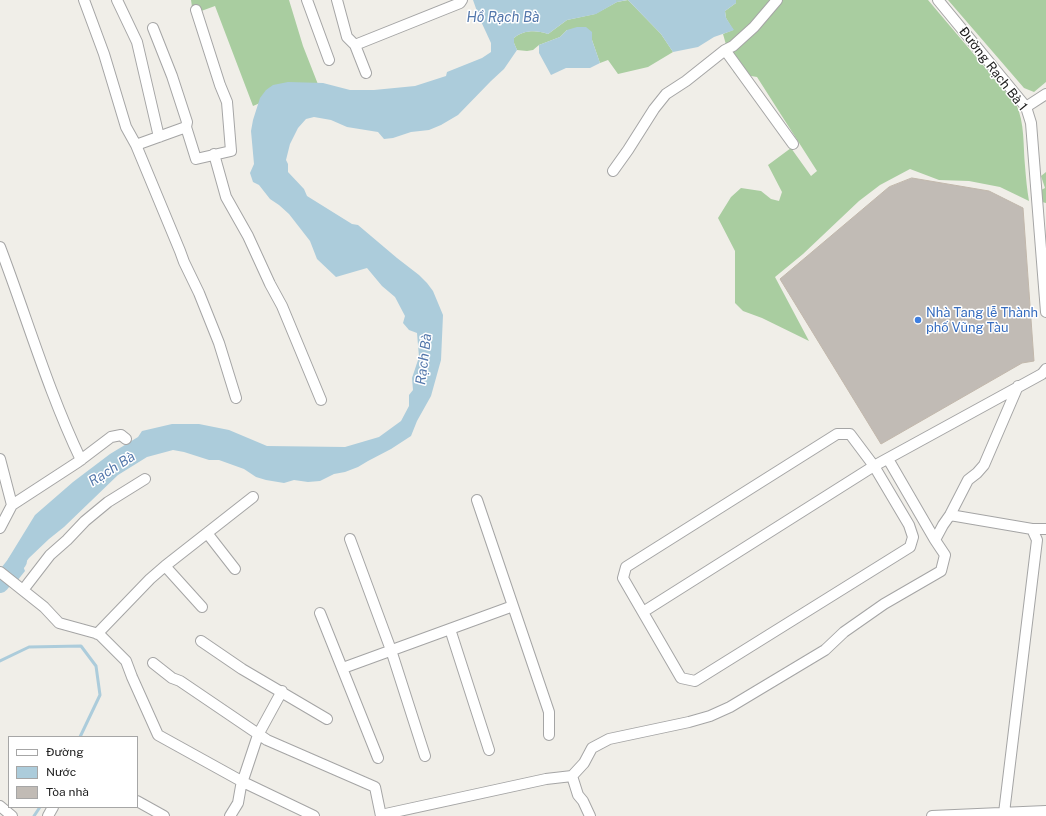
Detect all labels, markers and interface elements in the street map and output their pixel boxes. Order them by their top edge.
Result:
water label: Hồ Rạch Bà [466,10,540,26]
street label: Đường Rạch Bà 1 [956,24,1030,114]
place label: Nhà Tang lễ Thành phố Vũng Tàu [926,305,1038,336]
marker: Nhà Tang lễ Thành phố Vũng Tàu [913,315,923,325]
water label: Rạch Bà [412,332,436,386]
water label: Rạch Bà [86,448,138,490]
legend [8,736,138,808]
text: Đường [46,745,84,759]
text: Nước [46,765,76,779]
text: Tòa nhà [46,785,89,799]

